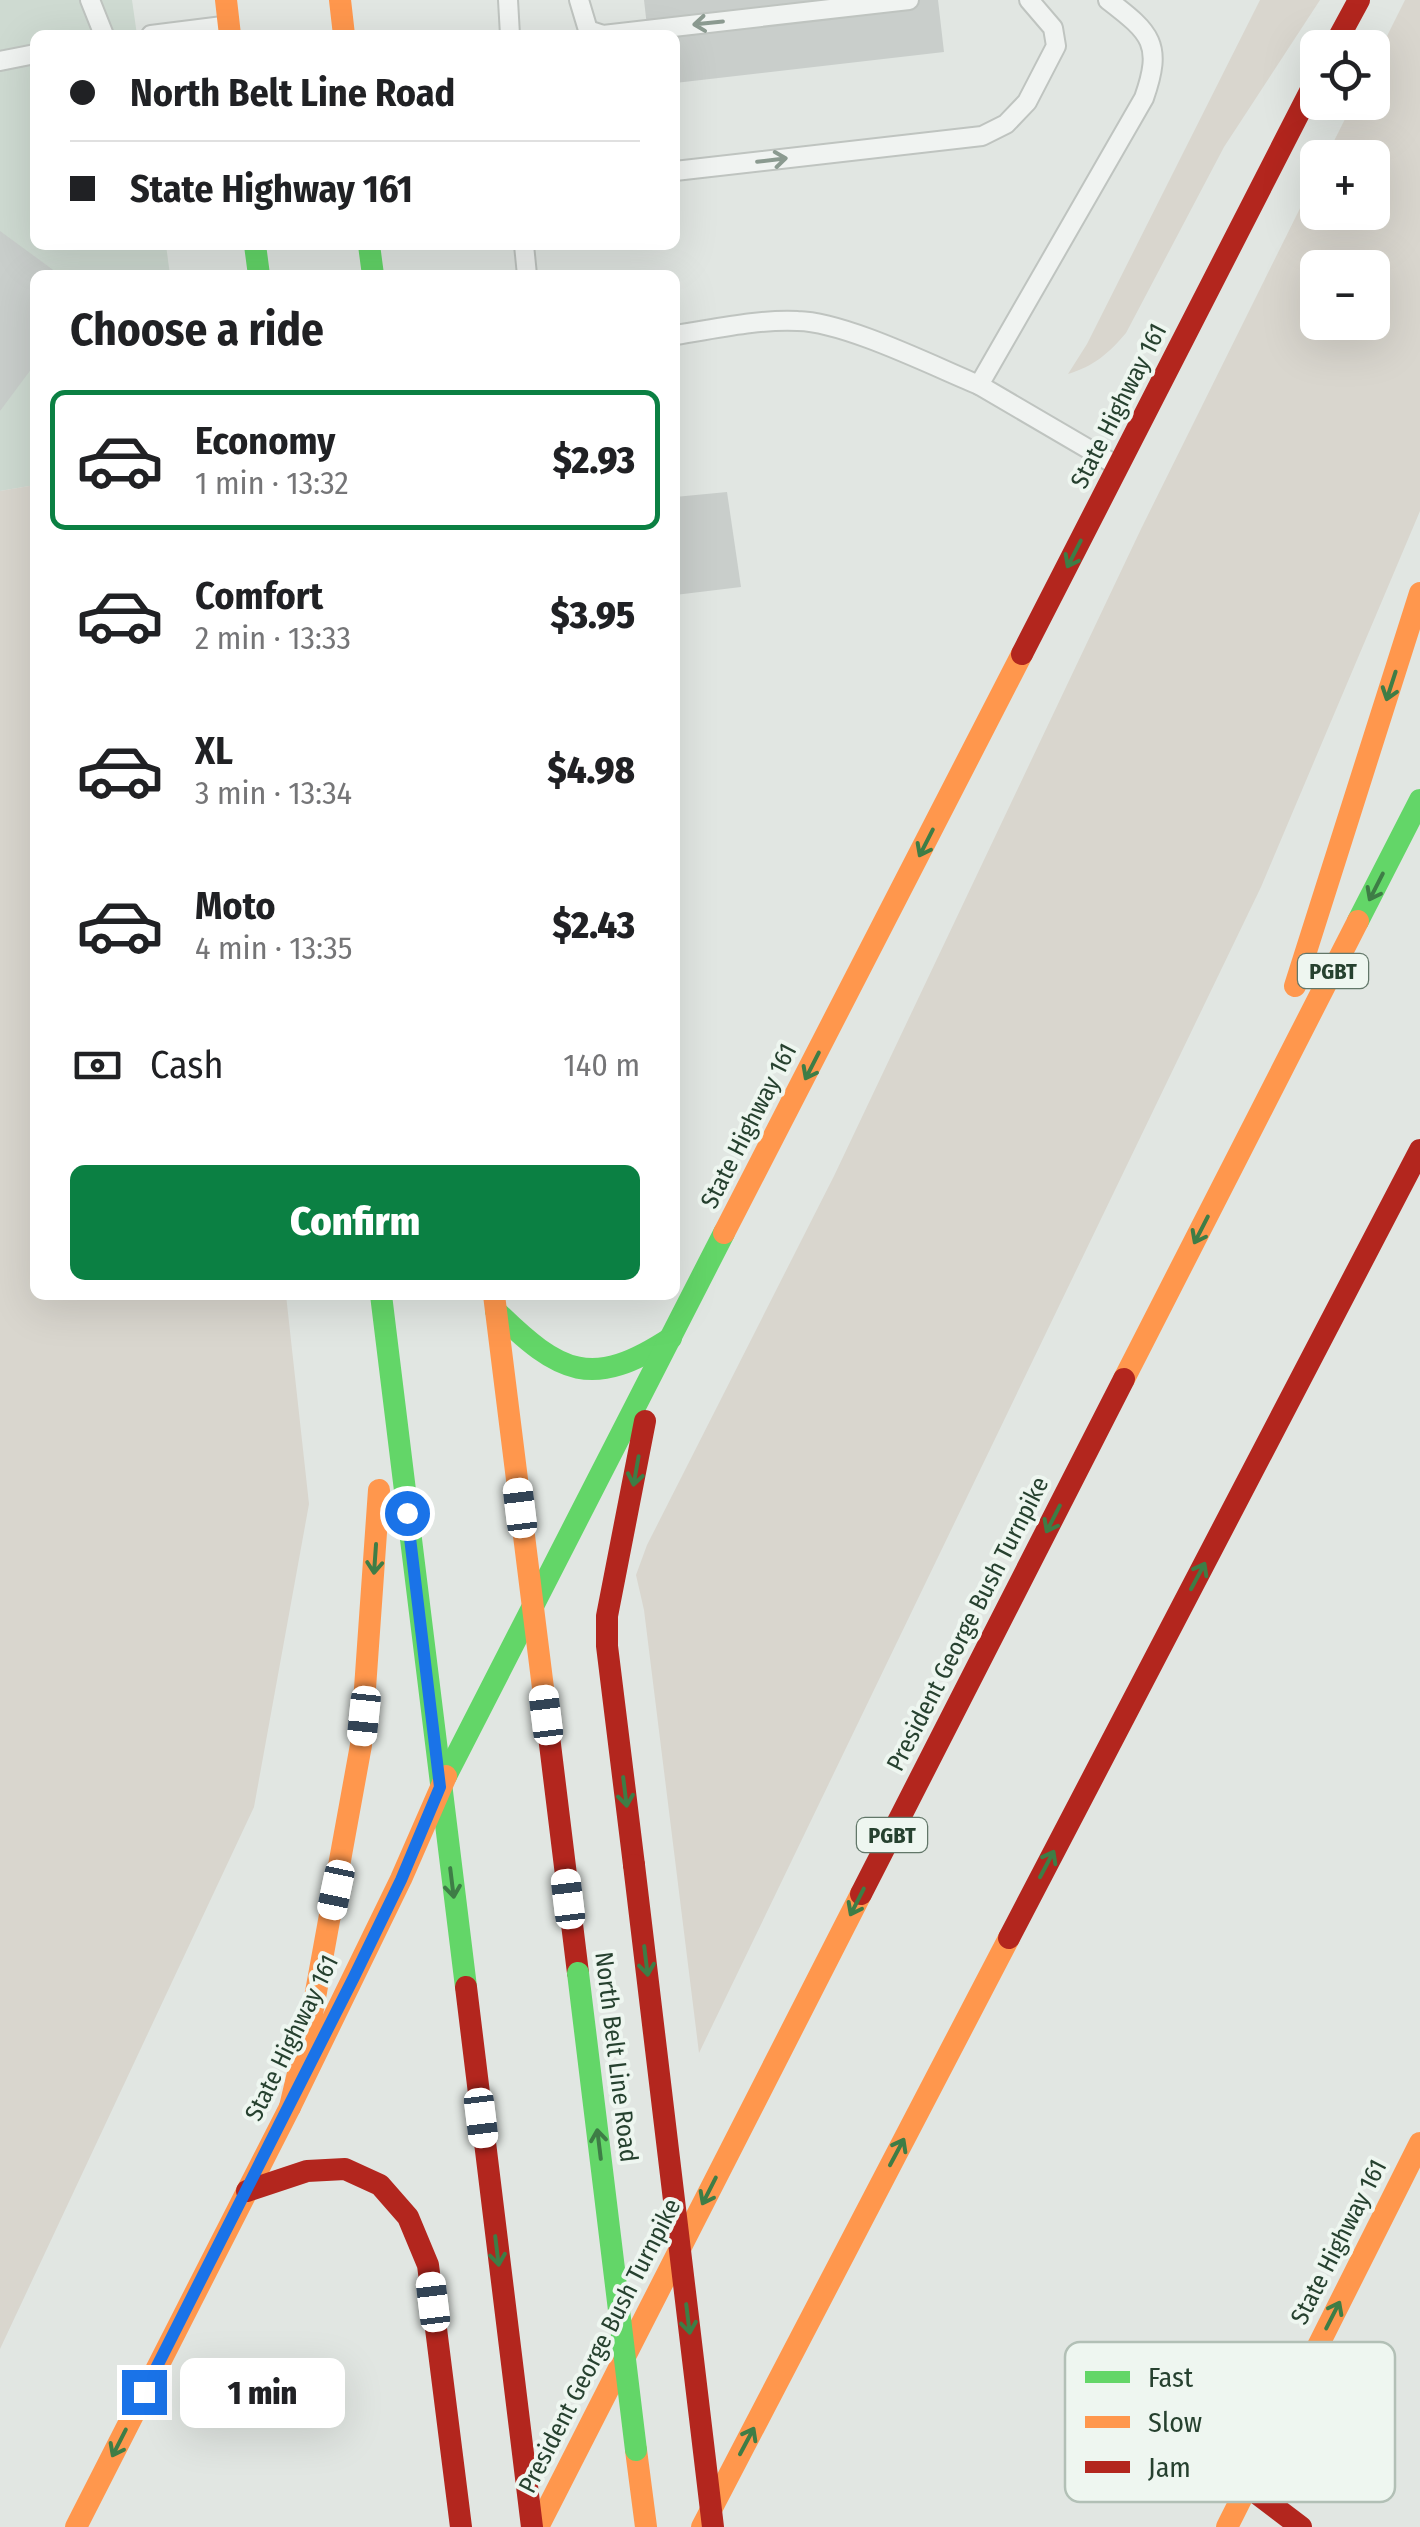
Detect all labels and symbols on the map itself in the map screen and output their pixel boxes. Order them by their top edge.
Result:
one-way arrow [692,14,724,33]
one-way arrow [755,150,787,169]
street label: State Highway 161 [1065,319,1173,493]
one-way arrow [1064,538,1083,568]
one-way arrow [1380,670,1398,701]
one-way arrow [916,828,935,858]
one-way arrow [1366,871,1385,901]
road number: PGBT [1298,954,1368,988]
street label: State Highway 161 [695,1039,803,1213]
one-way arrow [802,1050,821,1080]
one-way arrow [1191,1214,1210,1244]
one-way arrow [625,1454,644,1486]
street label: President George Bush Turnpike [881,1472,1055,1776]
car [501,1476,539,1540]
route start [385,1491,430,1536]
one-way arrow [1043,1504,1062,1534]
one-way arrow [365,1543,384,1575]
one-way arrow [1189,1562,1208,1591]
car [527,1683,565,1747]
car [346,1685,382,1747]
one-way arrow [616,1775,635,1807]
road number: PGBT [857,1818,927,1852]
one-way arrow [1038,1850,1058,1880]
car [315,1858,357,1922]
one-way arrow [443,1867,462,1899]
car [549,1867,587,1931]
one-way arrow [847,1887,866,1916]
one-way arrow [637,1945,656,1977]
street label: State Highway 161 [239,1950,345,2126]
street label: North Belt Line Road [588,1950,644,2164]
car [462,2086,500,2150]
one-way arrow [589,2129,608,2161]
one-way arrow [888,2138,907,2168]
street label: State Highway 161 [1285,2155,1393,2329]
one-way arrow [699,2176,718,2206]
street label: President George Bush Turnpike [513,2194,687,2498]
one-way arrow [488,2235,507,2267]
car [414,2270,452,2334]
one-way arrow [1324,2300,1343,2330]
one-way arrow [679,2302,698,2335]
legend [1065,2342,1395,2502]
callout: 1 min [179,2357,344,2427]
text: Fast [1148,2361,1194,2394]
route end [122,2370,167,2415]
text: Slow [1148,2406,1202,2439]
one-way arrow [738,2426,757,2456]
one-way arrow [109,2428,128,2458]
text: Jam [1148,2451,1191,2484]

